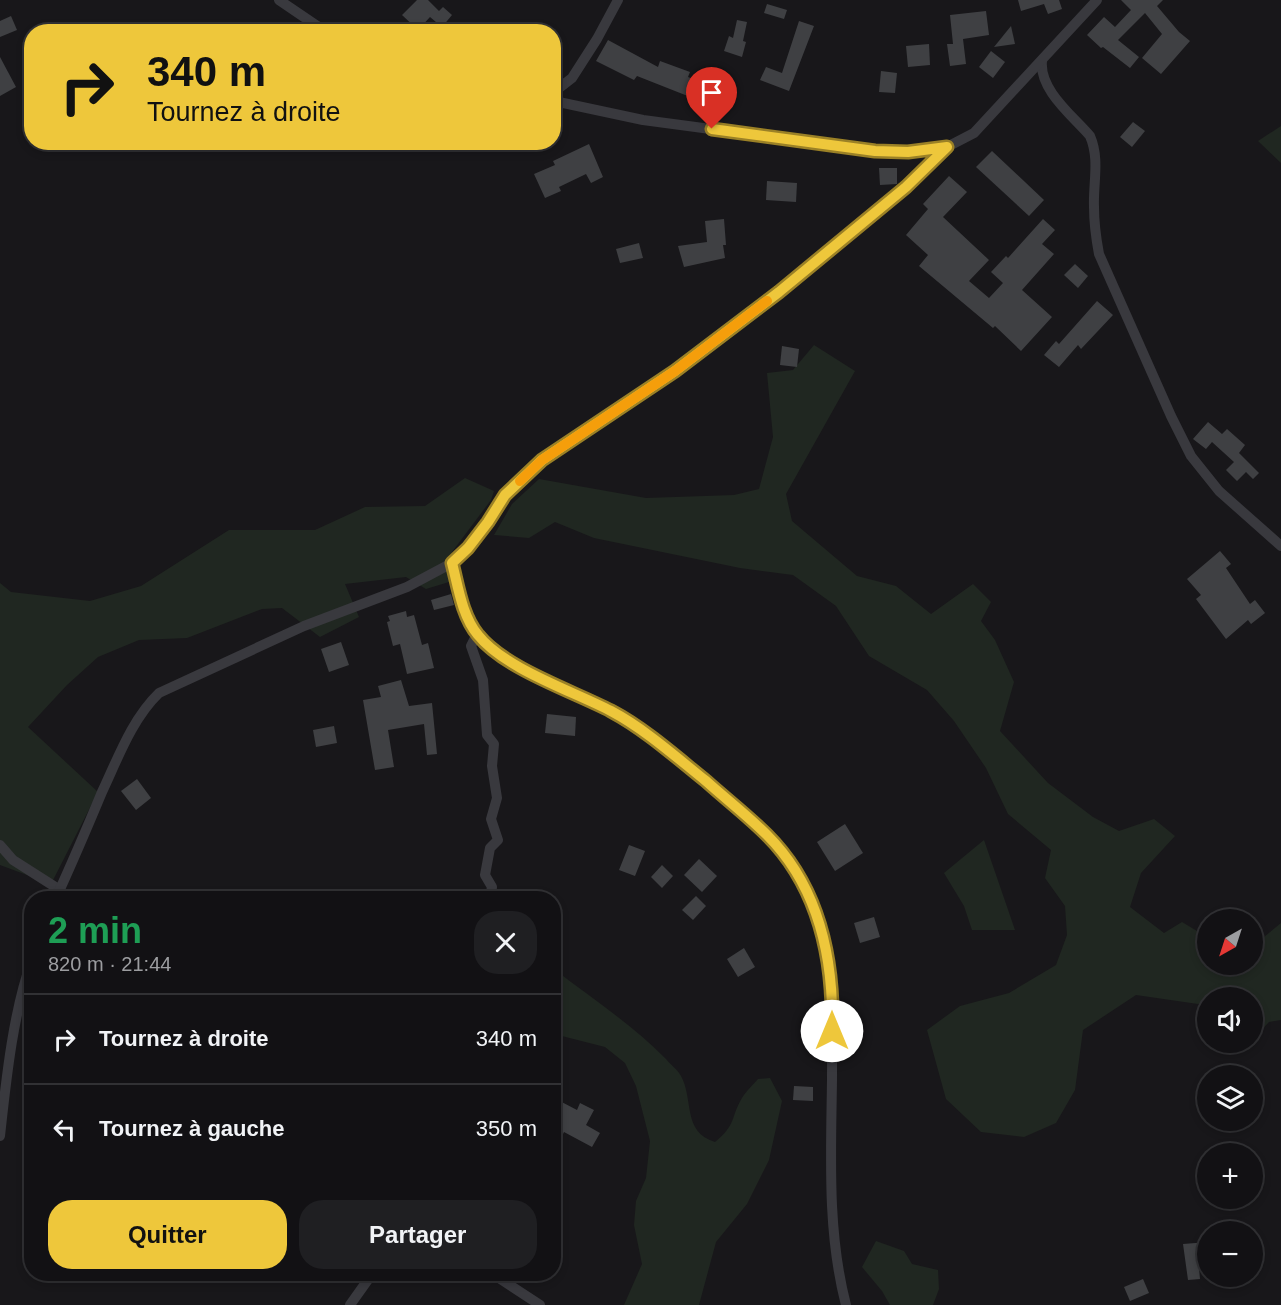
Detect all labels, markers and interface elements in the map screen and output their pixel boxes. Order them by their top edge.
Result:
icon: right [48,48,126,126]
text: 340 m [147,48,266,95]
pin [686,67,737,129]
icon: arrive [695,76,728,109]
text: Tournez à droite [147,97,341,127]
north arrow [1197,909,1263,975]
map controls [1197,909,1263,1287]
text: 2 min [48,910,142,951]
button: close [474,911,537,974]
text: 820 m · 21:44 [48,953,171,975]
button: sound [1197,987,1263,1053]
position arrow [800,999,864,1063]
icon: right [48,1023,81,1056]
text: Tournez à droite [99,1026,269,1051]
text: 340 m [476,1026,537,1051]
button: layers [1197,1065,1263,1131]
icon: left [48,1113,81,1146]
text: Tournez à gauche [99,1116,284,1141]
text: 350 m [476,1116,537,1141]
button: + [1197,1143,1263,1209]
button: Quitter [48,1200,287,1269]
button: Partager [299,1200,537,1269]
button: − [1197,1221,1263,1287]

